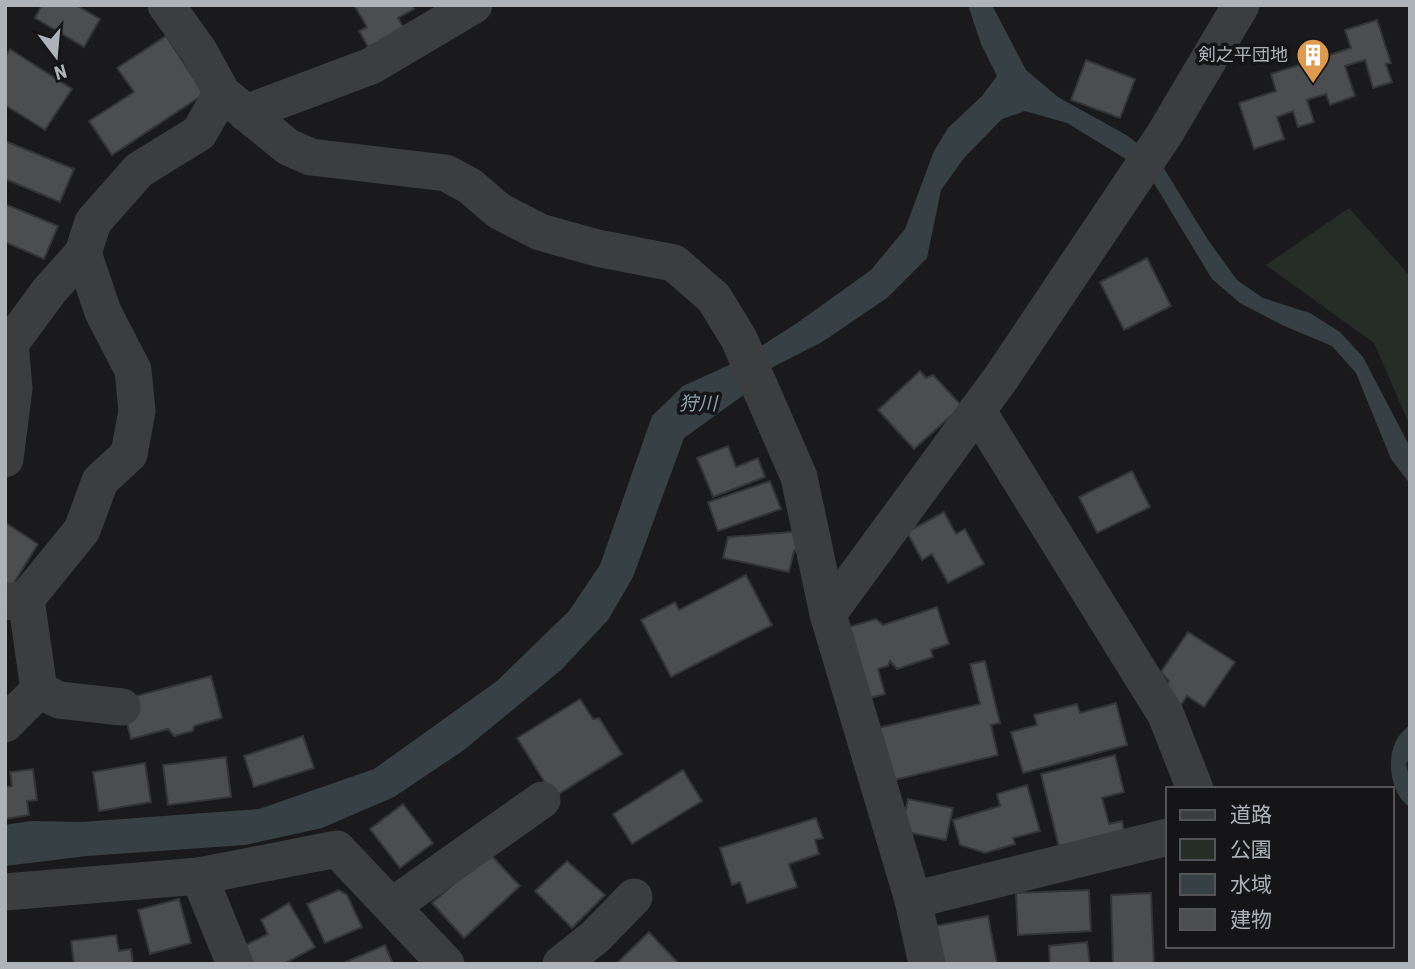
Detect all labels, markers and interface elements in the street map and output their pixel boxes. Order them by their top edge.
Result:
north arrow [21,21,91,91]
building icon: 剣之平団地 [1294,36,1332,85]
place label: 剣之平団地 [1198,44,1288,65]
text: N [52,59,69,85]
water label: 狩川 [679,392,719,415]
legend [1166,787,1394,948]
text: 道路 [1230,803,1272,827]
text: 公園 [1230,838,1272,862]
text: 水域 [1230,873,1272,897]
text: 建物 [1230,908,1272,932]

